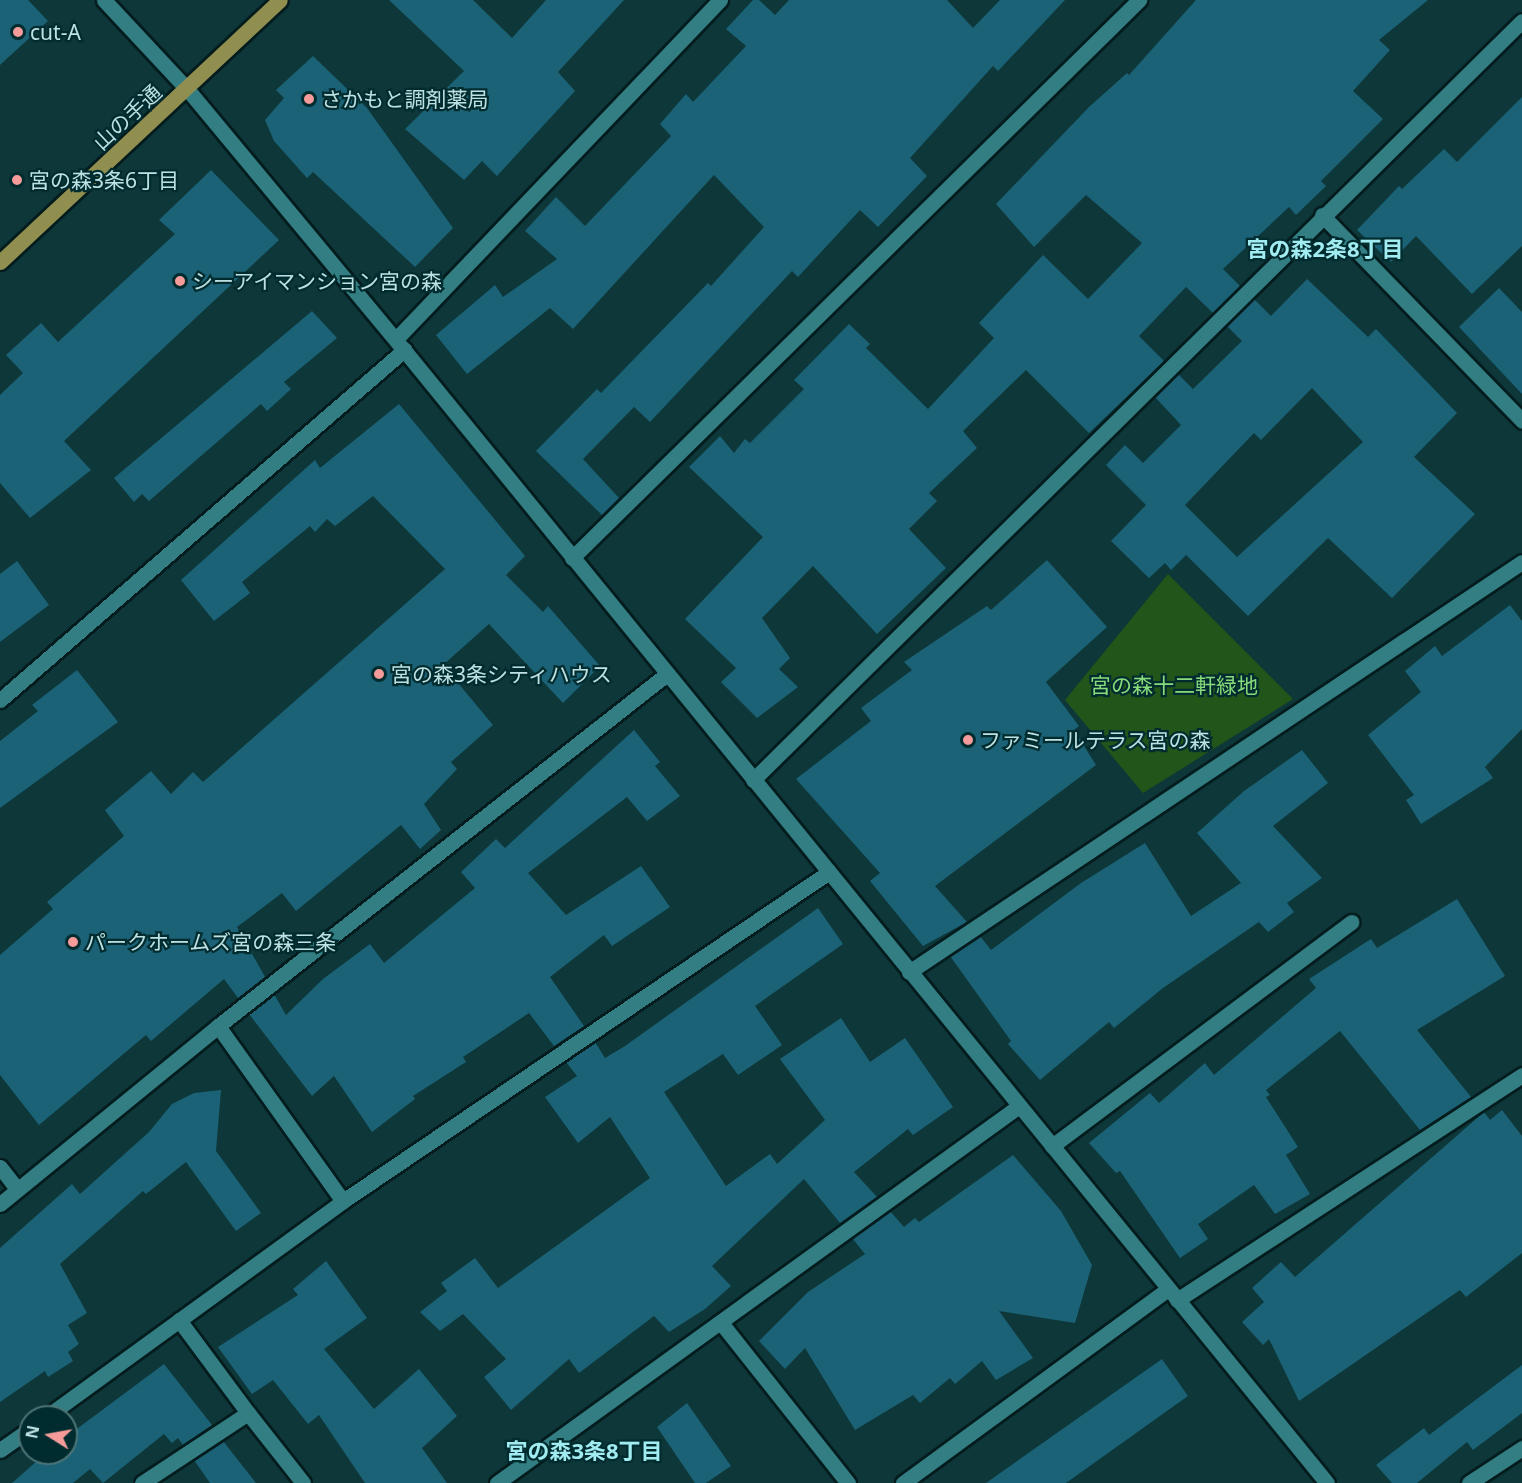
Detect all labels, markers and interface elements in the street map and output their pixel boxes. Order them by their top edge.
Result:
place label: cut-A [30,19,81,45]
marker: cut-A [11,25,25,39]
street label: 山の手通 [88,79,166,155]
place label: さかもと調剤薬局 [321,86,489,112]
marker: さかもと調剤薬局 [302,92,316,106]
place label: 宮の森3条6丁目 [29,167,179,193]
marker: 宮の森3条6丁目 [10,173,24,187]
district label: 宮の森2条8丁目 [1246,236,1404,262]
place label: シーアイマンション宮の森 [192,268,444,294]
marker: シーアイマンション宮の森 [173,274,187,288]
place label: 宮の森3条シティハウス [391,661,613,687]
marker: 宮の森3条シティハウス [372,667,386,681]
park label: 宮の森十二軒緑地 [1090,672,1258,698]
place label: ファミールテラス宮の森 [980,727,1211,753]
marker: ファミールテラス宮の森 [961,733,975,747]
place label: パークホームズ宮の森三条 [85,929,337,955]
marker: パークホームズ宮の森三条 [66,935,80,949]
north arrow [18,1405,78,1465]
text: N [20,1423,44,1440]
district label: 宮の森3条8丁目 [505,1438,663,1464]

